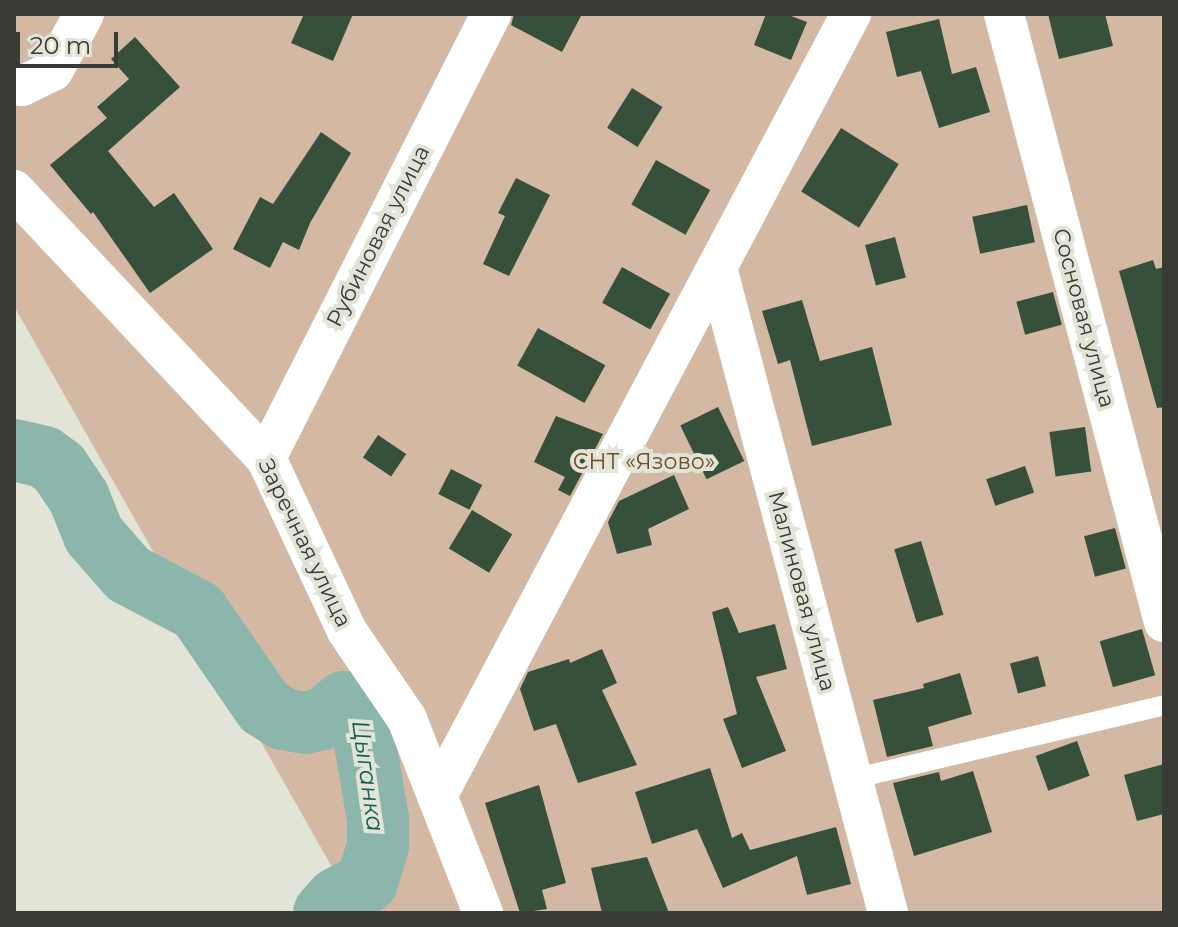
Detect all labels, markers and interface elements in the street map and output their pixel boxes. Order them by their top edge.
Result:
scale bar [20,16,122,66]
text: 20 m [30,31,91,60]
street label: Рубиновая улица [321,141,435,331]
street label: Сосновая улица [1047,226,1121,410]
park label: СНТ «Язово» [573,449,715,475]
street label: Заречная улица [253,455,357,631]
street label: Малиновая улица [763,488,841,694]
water label: Цыганка [346,718,390,834]

